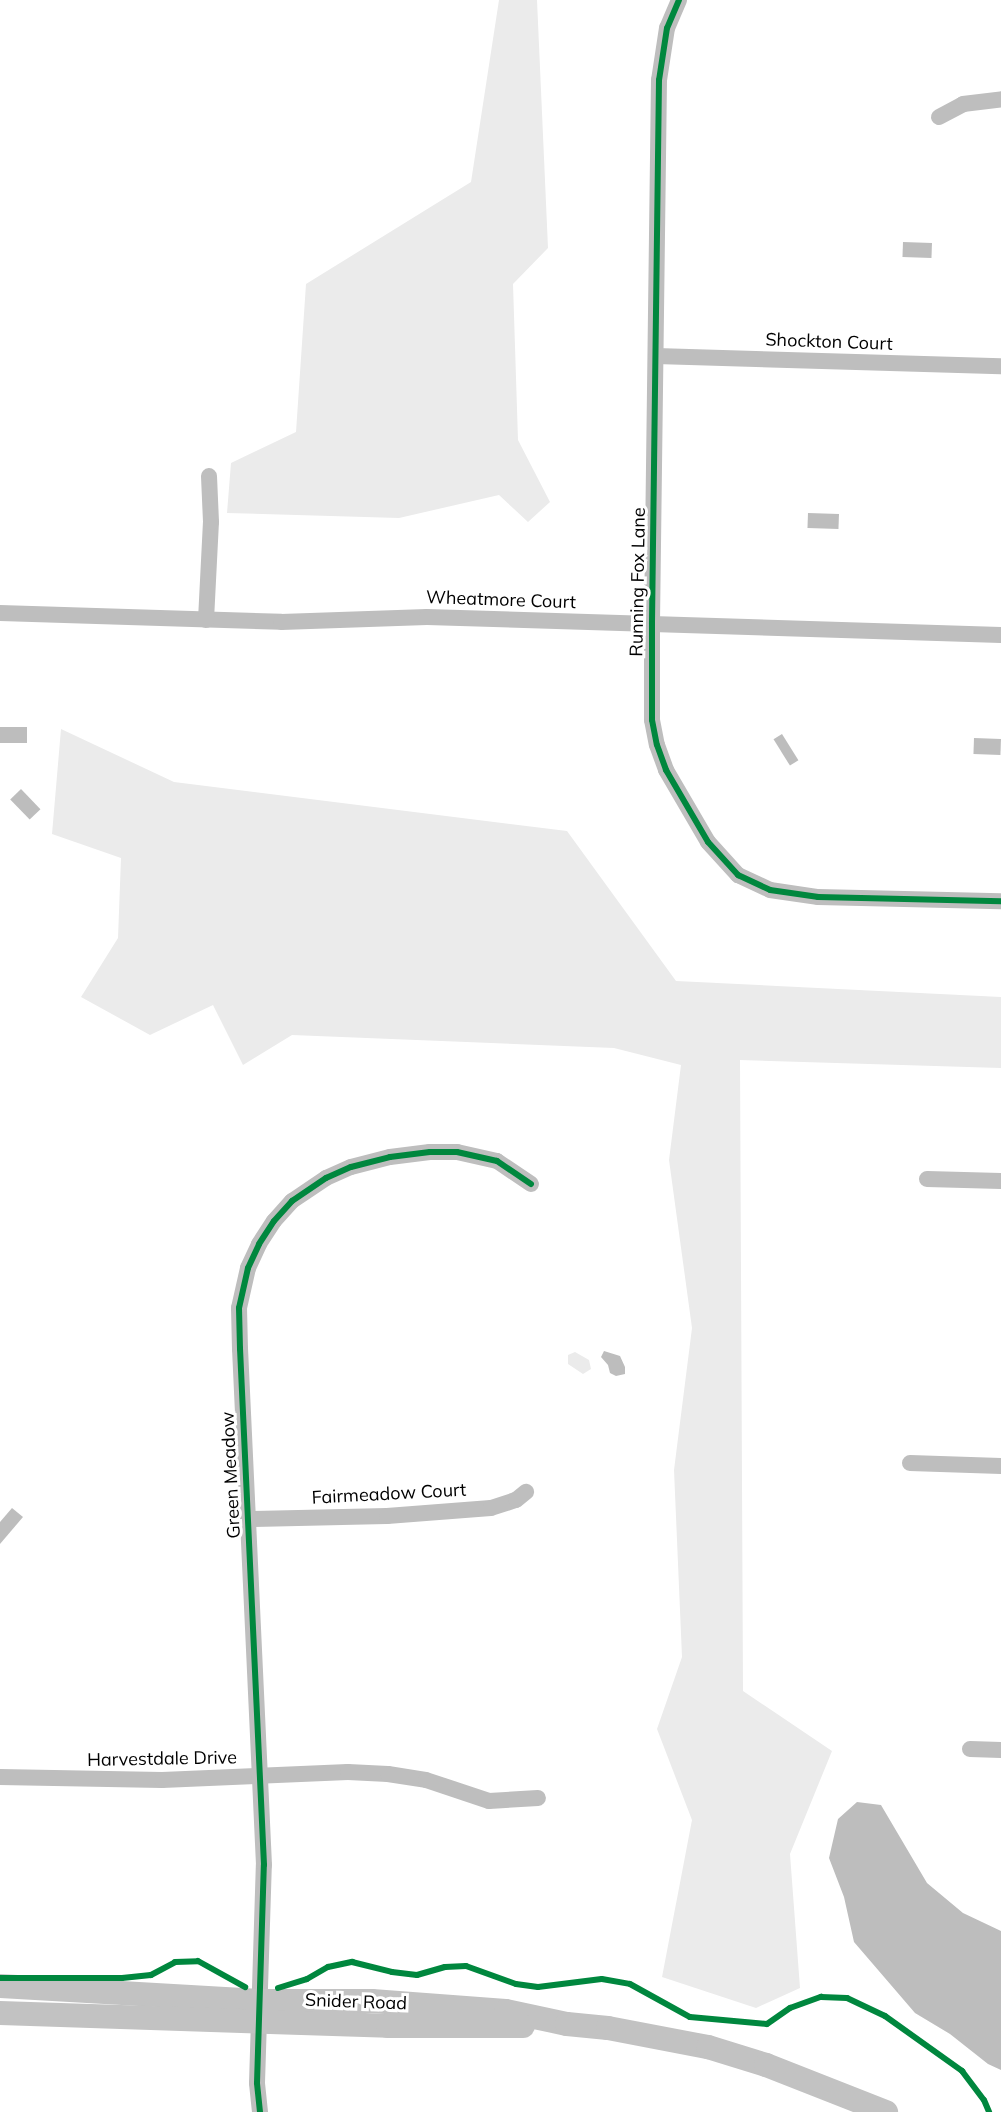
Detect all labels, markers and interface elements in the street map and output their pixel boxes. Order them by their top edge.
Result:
street label: Shockton Court [765,329,893,355]
street label: Running Fox Lane [626,507,650,657]
street label: Wheatmore Court [426,587,576,613]
street label: Green Meadow [217,1411,245,1539]
street label: Fairmeadow Court [311,1479,467,1509]
street label: Harvestdale Drive [87,1747,237,1771]
street label: Snider Road [305,1989,407,2015]

